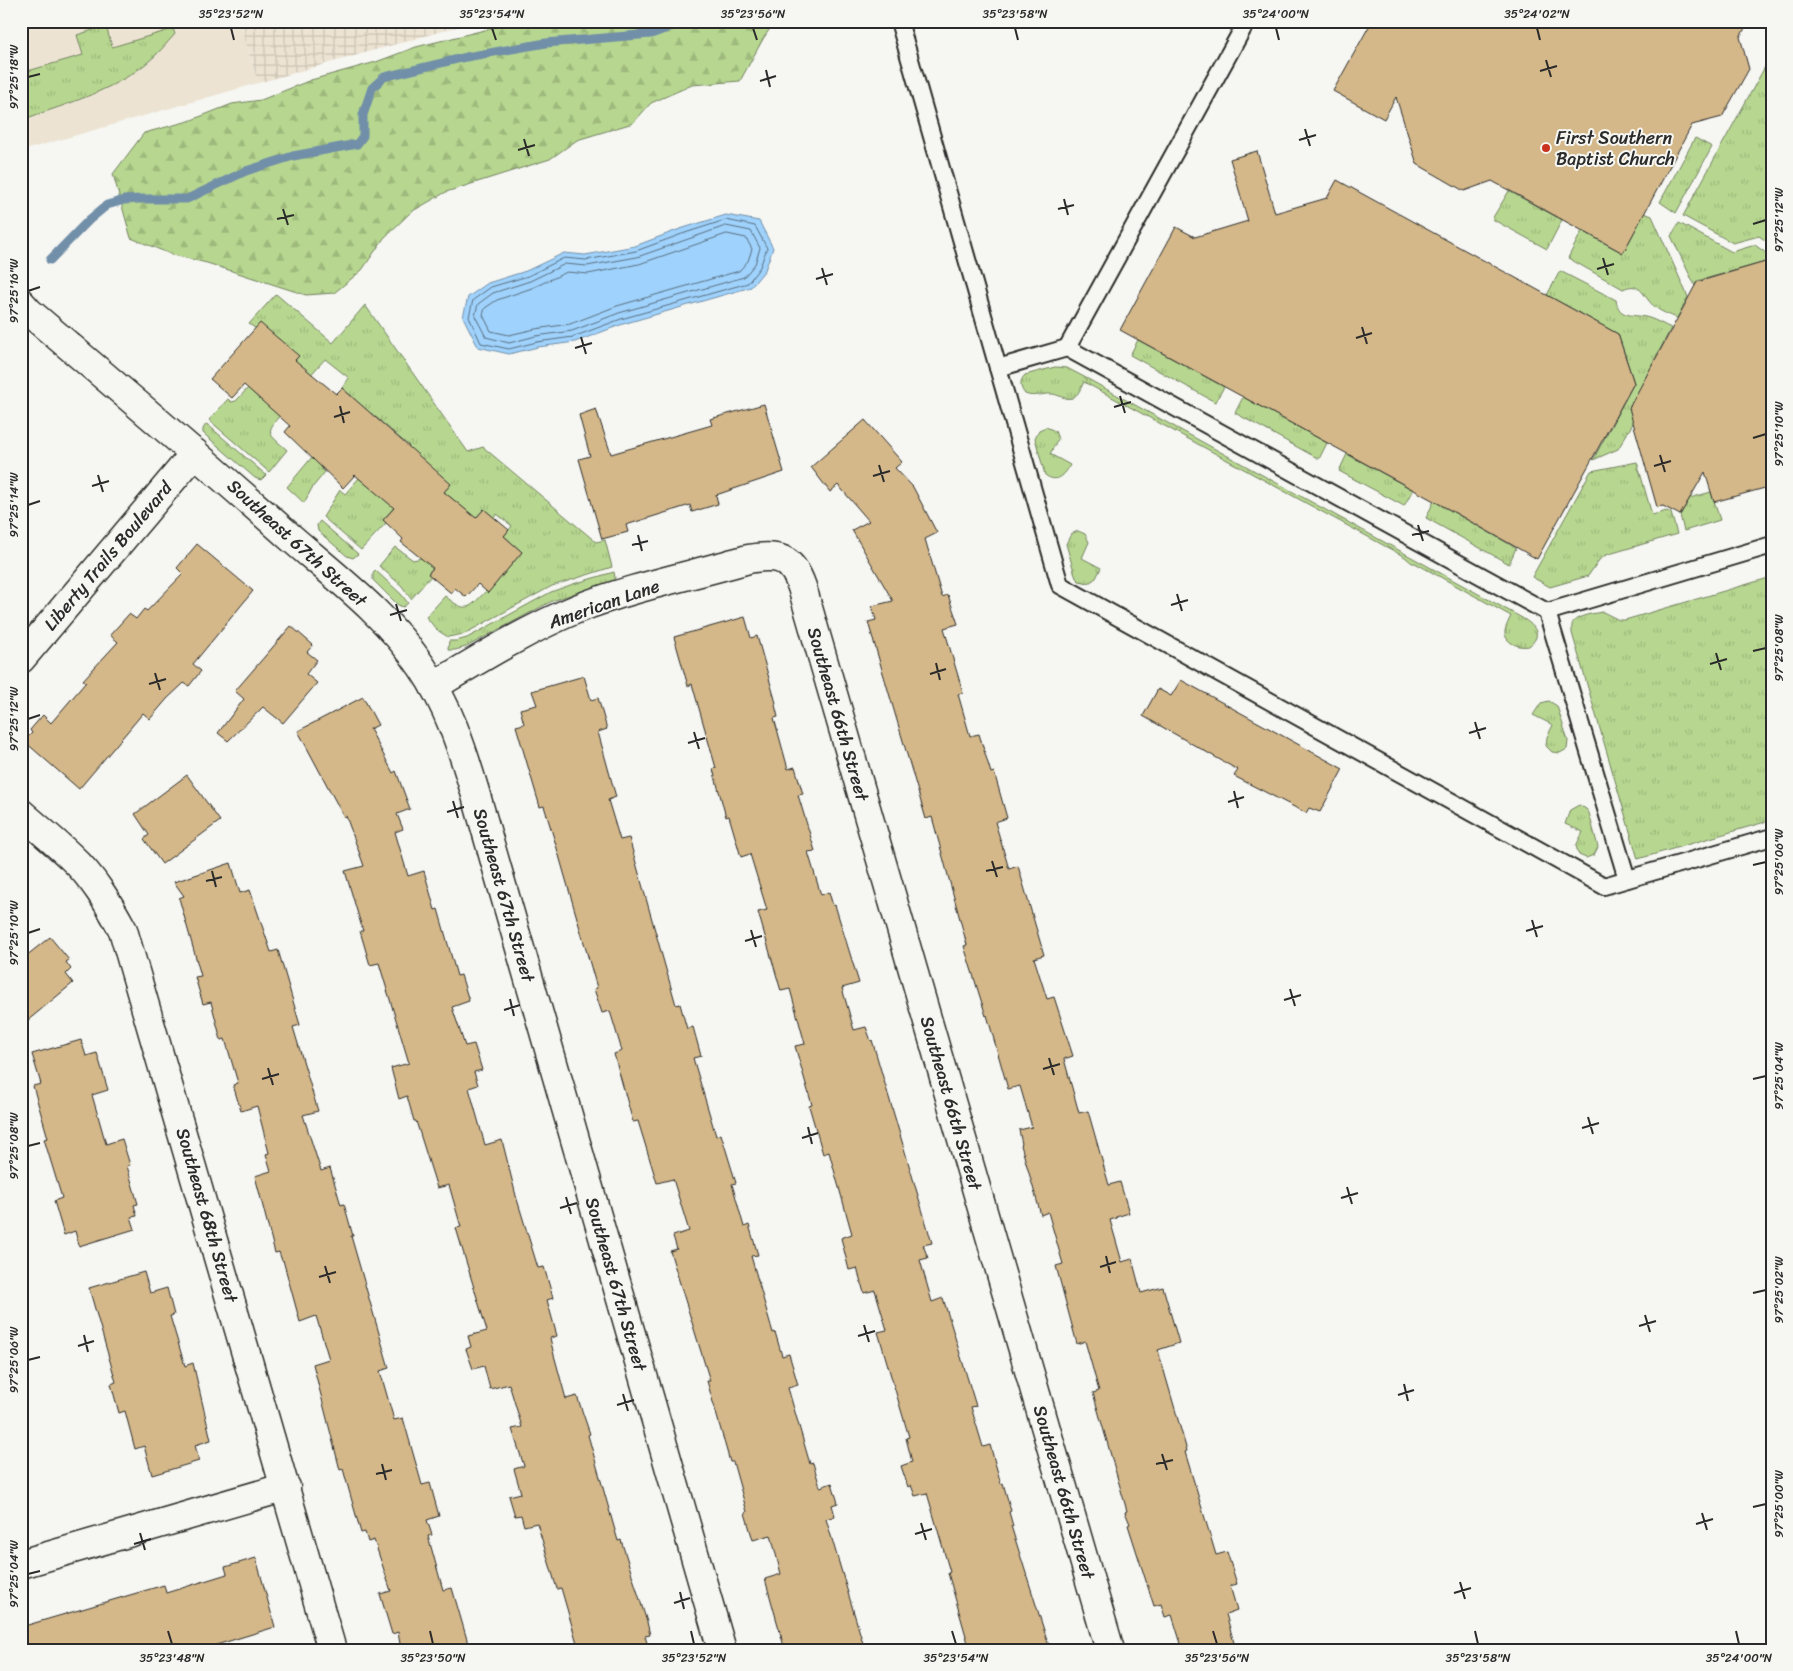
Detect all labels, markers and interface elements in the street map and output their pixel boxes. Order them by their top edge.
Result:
text: 35°23'52"N [199,3,264,25]
text: 35°23'54"N [459,3,525,25]
text: 35°23'56"N [721,3,786,25]
text: 35°23'58"N [983,3,1048,25]
text: 35°24'00"N [1243,3,1310,25]
text: 35°24'02"N [1504,3,1571,25]
text: 97°25'18"W [3,44,25,109]
place label: First Southern Baptist Church [1556,122,1675,175]
marker: First Southern Baptist Church [1540,142,1552,154]
text: 97°25'12"W [1768,187,1790,252]
text: 97°25'16"W [3,258,25,323]
text: 97°25'10"W [1768,401,1790,467]
street label: Southeast 67th Street [219,471,375,616]
text: 97°25'14"W [3,472,25,537]
street label: Liberty Trails Boulevard [35,473,181,638]
street label: American Lane [543,570,664,638]
text: 97°25'08"W [1768,614,1790,682]
street label: Southeast 66th Street [798,623,878,806]
text: 97°25'12"W [3,686,25,751]
street label: Southeast 67th Street [464,804,544,987]
text: 97°25'06"W [1768,828,1790,895]
text: 97°25'10"W [3,900,25,966]
street label: Southeast 66th Street [911,1012,991,1195]
text: 97°25'04"W [1768,1042,1790,1110]
text: 97°25'08"W [3,1112,25,1180]
street label: Southeast 68th Street [167,1124,247,1307]
street label: Southeast 67th Street [576,1193,656,1376]
text: 97°25'02"W [1768,1256,1790,1323]
text: 97°25'06"W [3,1326,25,1393]
street label: Southeast 66th Street [1024,1401,1104,1584]
text: 97°25'00"W [1768,1470,1790,1538]
text: 97°25'04"W [3,1540,25,1608]
text: 35°23'48"N [139,1647,205,1669]
text: 35°23'50"N [400,1647,466,1669]
text: 35°23'52"N [662,1647,727,1669]
text: 35°23'54"N [923,1647,989,1669]
text: 35°23'56"N [1185,1647,1250,1669]
text: 35°23'58"N [1446,1647,1511,1669]
text: 35°24'00"N [1706,1647,1773,1669]

